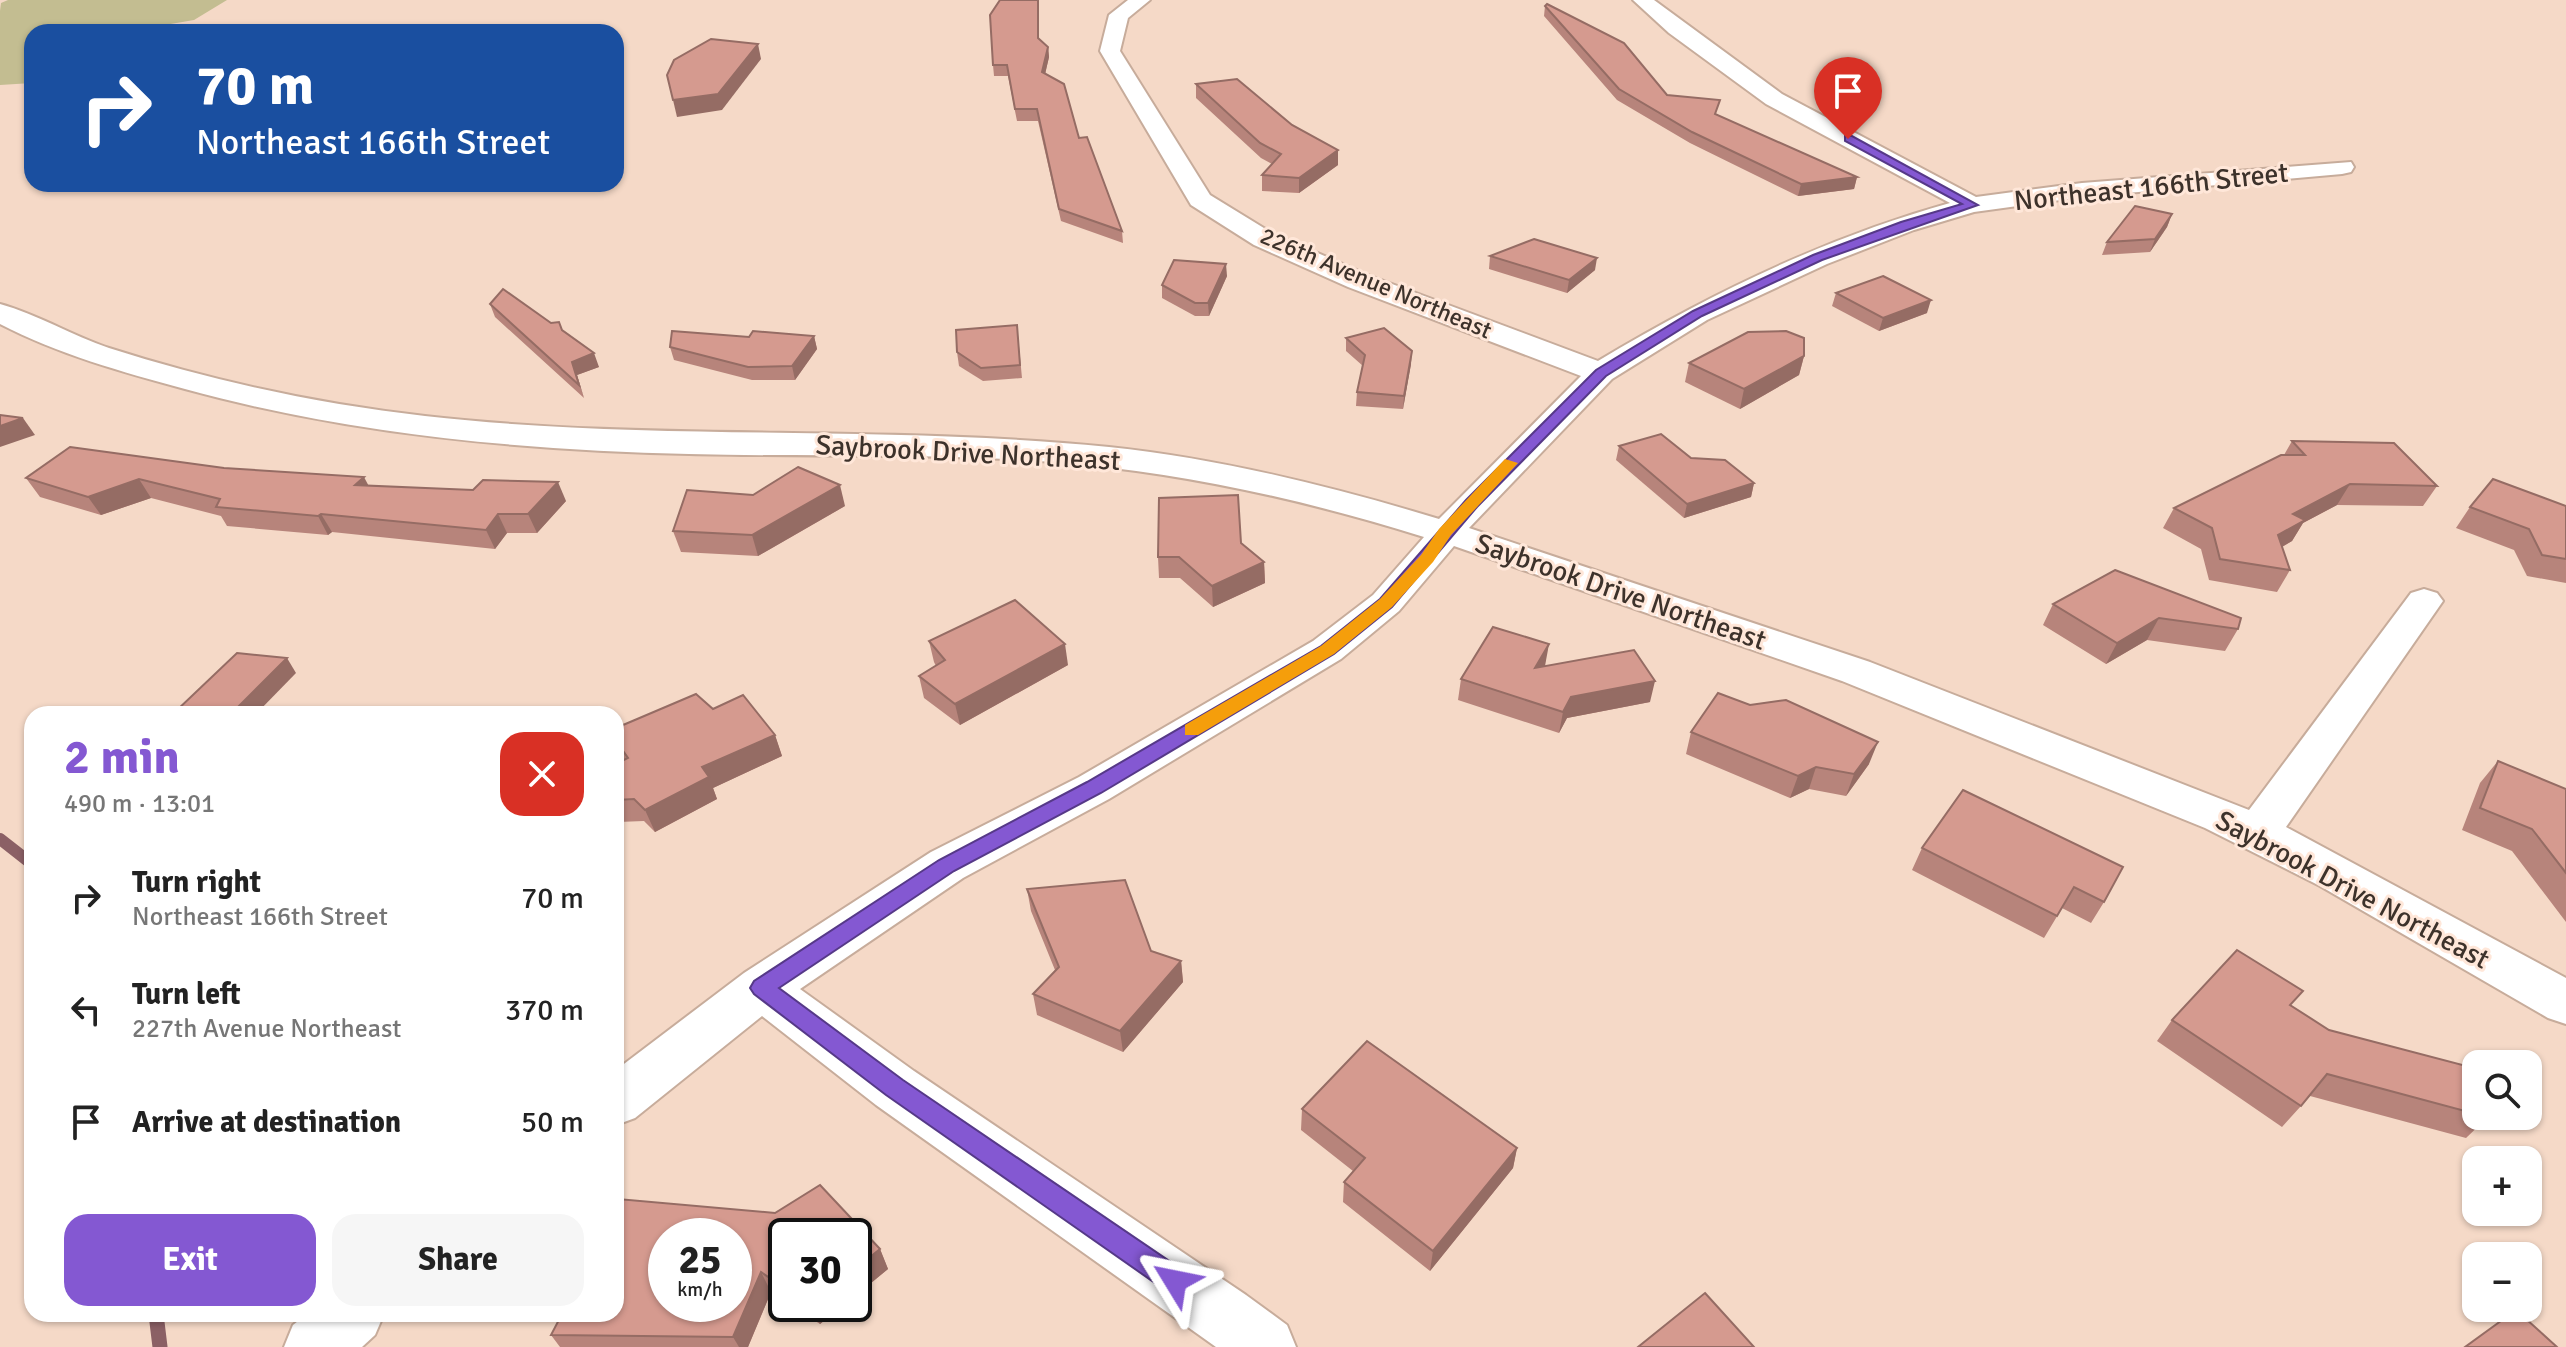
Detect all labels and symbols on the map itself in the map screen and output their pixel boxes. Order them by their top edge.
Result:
pin [1814,57,1882,139]
street label: Northeast 166th Street [2012,156,2290,218]
street label: 226th Avenue Northeast [1256,221,1496,345]
street label: Saybrook Drive Northeast [815,428,1121,478]
street label: Saybrook Drive Northeast [1471,526,1771,658]
street label: Saybrook Drive Northeast [2210,803,2495,977]
speed limit sign: 30 [768,1218,872,1322]
position arrow [1133,1239,1217,1323]

